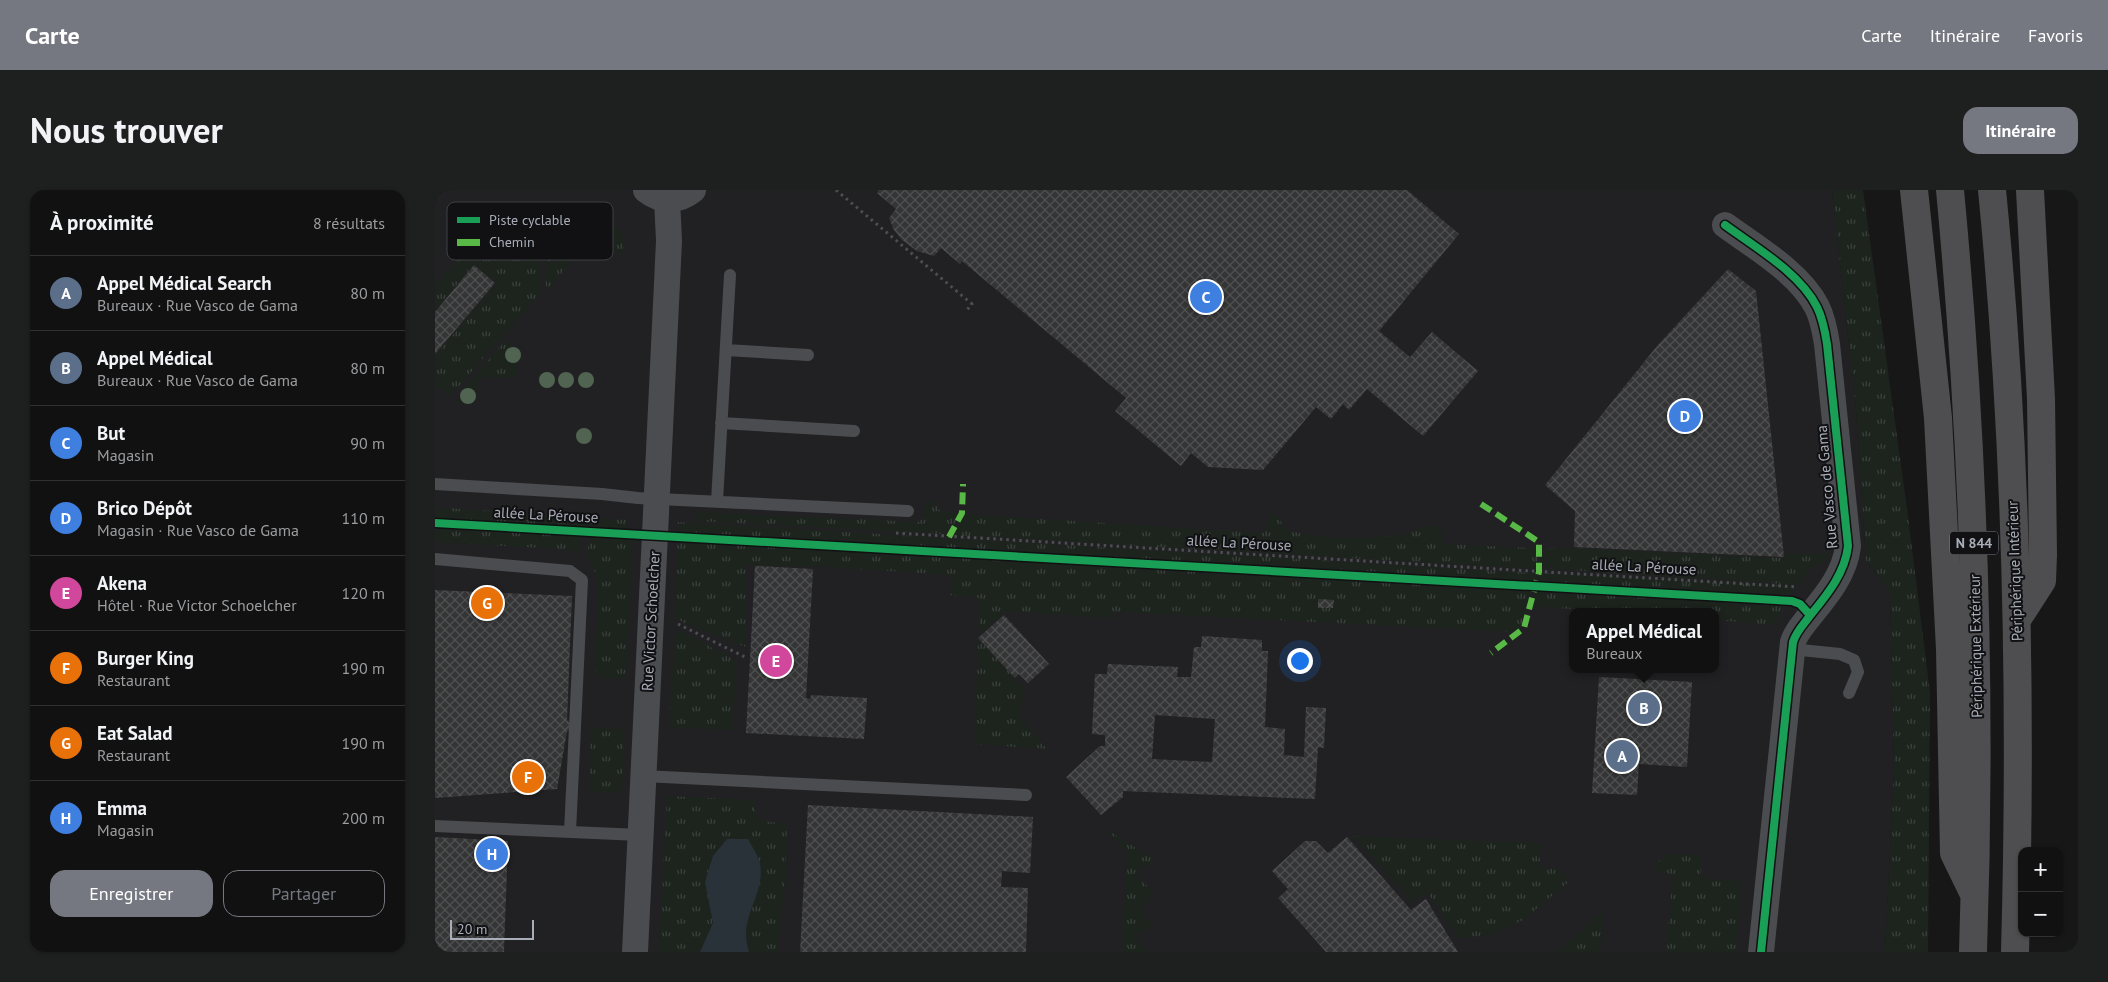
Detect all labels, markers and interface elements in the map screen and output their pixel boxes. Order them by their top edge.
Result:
text: Carte [25,20,80,51]
text: Carte [1861,24,1902,47]
text: Itinéraire [1930,24,2000,47]
text: Favoris [2028,24,2083,47]
text: Nous trouver [30,107,223,153]
button: Itinéraire [1963,107,2078,154]
legend [447,202,613,260]
text: À proximité [50,209,154,236]
text: Piste cyclable [489,211,571,229]
text: 8 résultats [313,213,385,233]
text: Chemin [489,233,535,251]
text: Appel Médical Search [97,271,272,295]
pin: C [1190,278,1222,316]
text: A [61,283,71,303]
text: 80 m [350,283,385,303]
text: Bureaux · Rue Vasco de Gama [97,295,298,315]
text: Appel Médical [97,346,213,370]
text: B [61,358,71,378]
text: 80 m [350,358,385,378]
text: Bureaux · Rue Vasco de Gama [97,370,298,390]
pin: D [1669,397,1701,435]
text: But [97,421,125,445]
street label: Rue Vasco de Gama [1812,424,1841,550]
text: C [62,433,70,453]
text: 90 m [350,433,385,453]
text: Magasin [97,445,154,465]
text: Brico Dépôt [97,496,192,520]
street label: Périphérique Intérieur [2003,501,2026,642]
street label: allée La Pérouse [493,502,599,527]
text: D [61,508,71,528]
text: 110 m [342,508,385,528]
text: Magasin · Rue Vasco de Gama [97,520,299,540]
street label: allée La Pérouse [1186,530,1292,555]
road number: N 844 [1950,532,1998,554]
street label: Rue Victor Schoelcher [637,551,664,691]
street label: allée La Pérouse [1591,554,1697,579]
text: Akena [97,571,147,595]
street label: Périphérique Extérieur [1965,574,1986,718]
text: E [62,583,70,603]
text: 120 m [342,583,385,603]
pin: G [471,584,503,622]
text: Hôtel · Rue Victor Schoelcher [97,595,297,615]
popup [1569,608,1719,673]
text: Appel Médical [1586,619,1702,643]
pin: E [760,642,792,680]
text: Bureaux [1586,643,1643,663]
text: Burger King [97,646,194,670]
your location [1287,648,1313,674]
text: F [62,658,70,678]
text: 190 m [342,658,385,678]
text: Restaurant [97,670,170,690]
pin: B [1628,689,1660,727]
text: Eat Salad [97,721,173,745]
text: G [61,733,71,753]
text: 190 m [342,733,385,753]
pin: A [1606,737,1638,775]
text: Restaurant [97,745,170,765]
pin: F [512,758,544,796]
text: Emma [97,796,147,820]
text: H [61,808,71,828]
text: 200 m [342,808,385,828]
text: Magasin [97,820,154,840]
pin: H [476,835,508,873]
map controls [2018,847,2063,937]
button: + [2018,847,2063,892]
button: Enregistrer [50,870,213,917]
button: Partager [223,870,385,917]
button: − [2018,892,2063,937]
scale bar [450,917,534,940]
text: 20 m [457,920,487,938]

